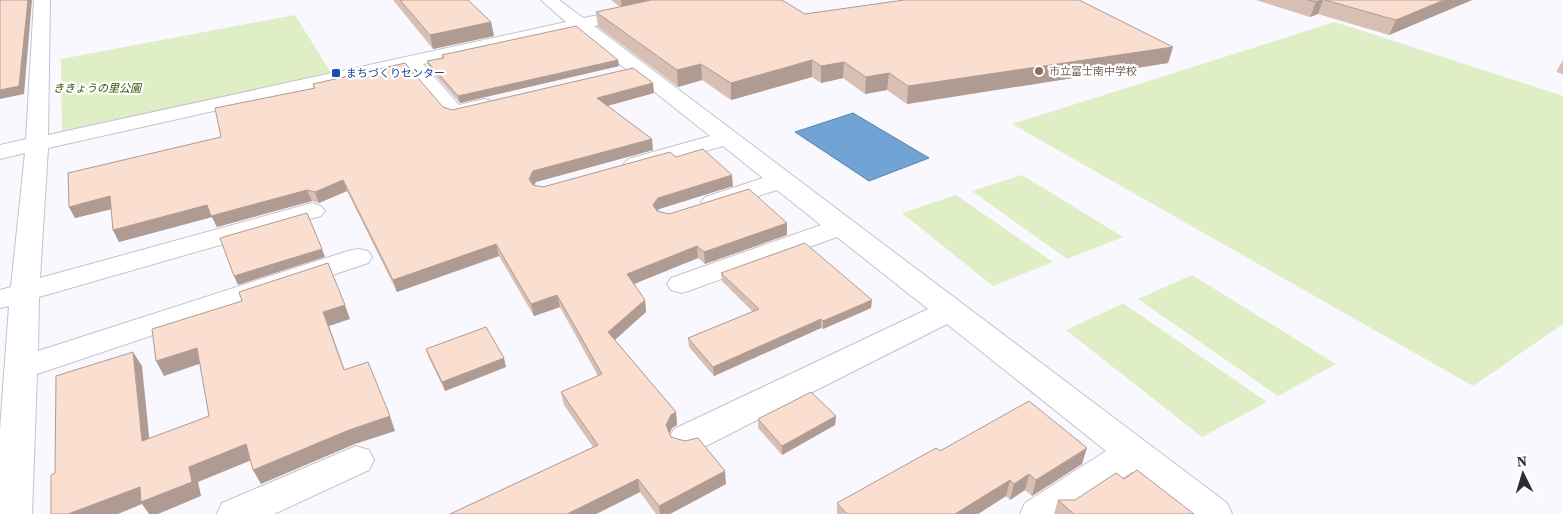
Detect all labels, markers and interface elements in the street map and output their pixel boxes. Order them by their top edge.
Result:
place label: 市立富士南中学校 [1049,64,1137,79]
marker: 市立富士南中学校 [1033,65,1045,77]
place label: まちづくりセンター [346,66,445,81]
marker: まちづくりセンター [330,67,342,79]
park label: ききょうの里公園 [53,81,143,96]
north arrow [1498,449,1548,499]
text: N [1516,451,1528,471]

